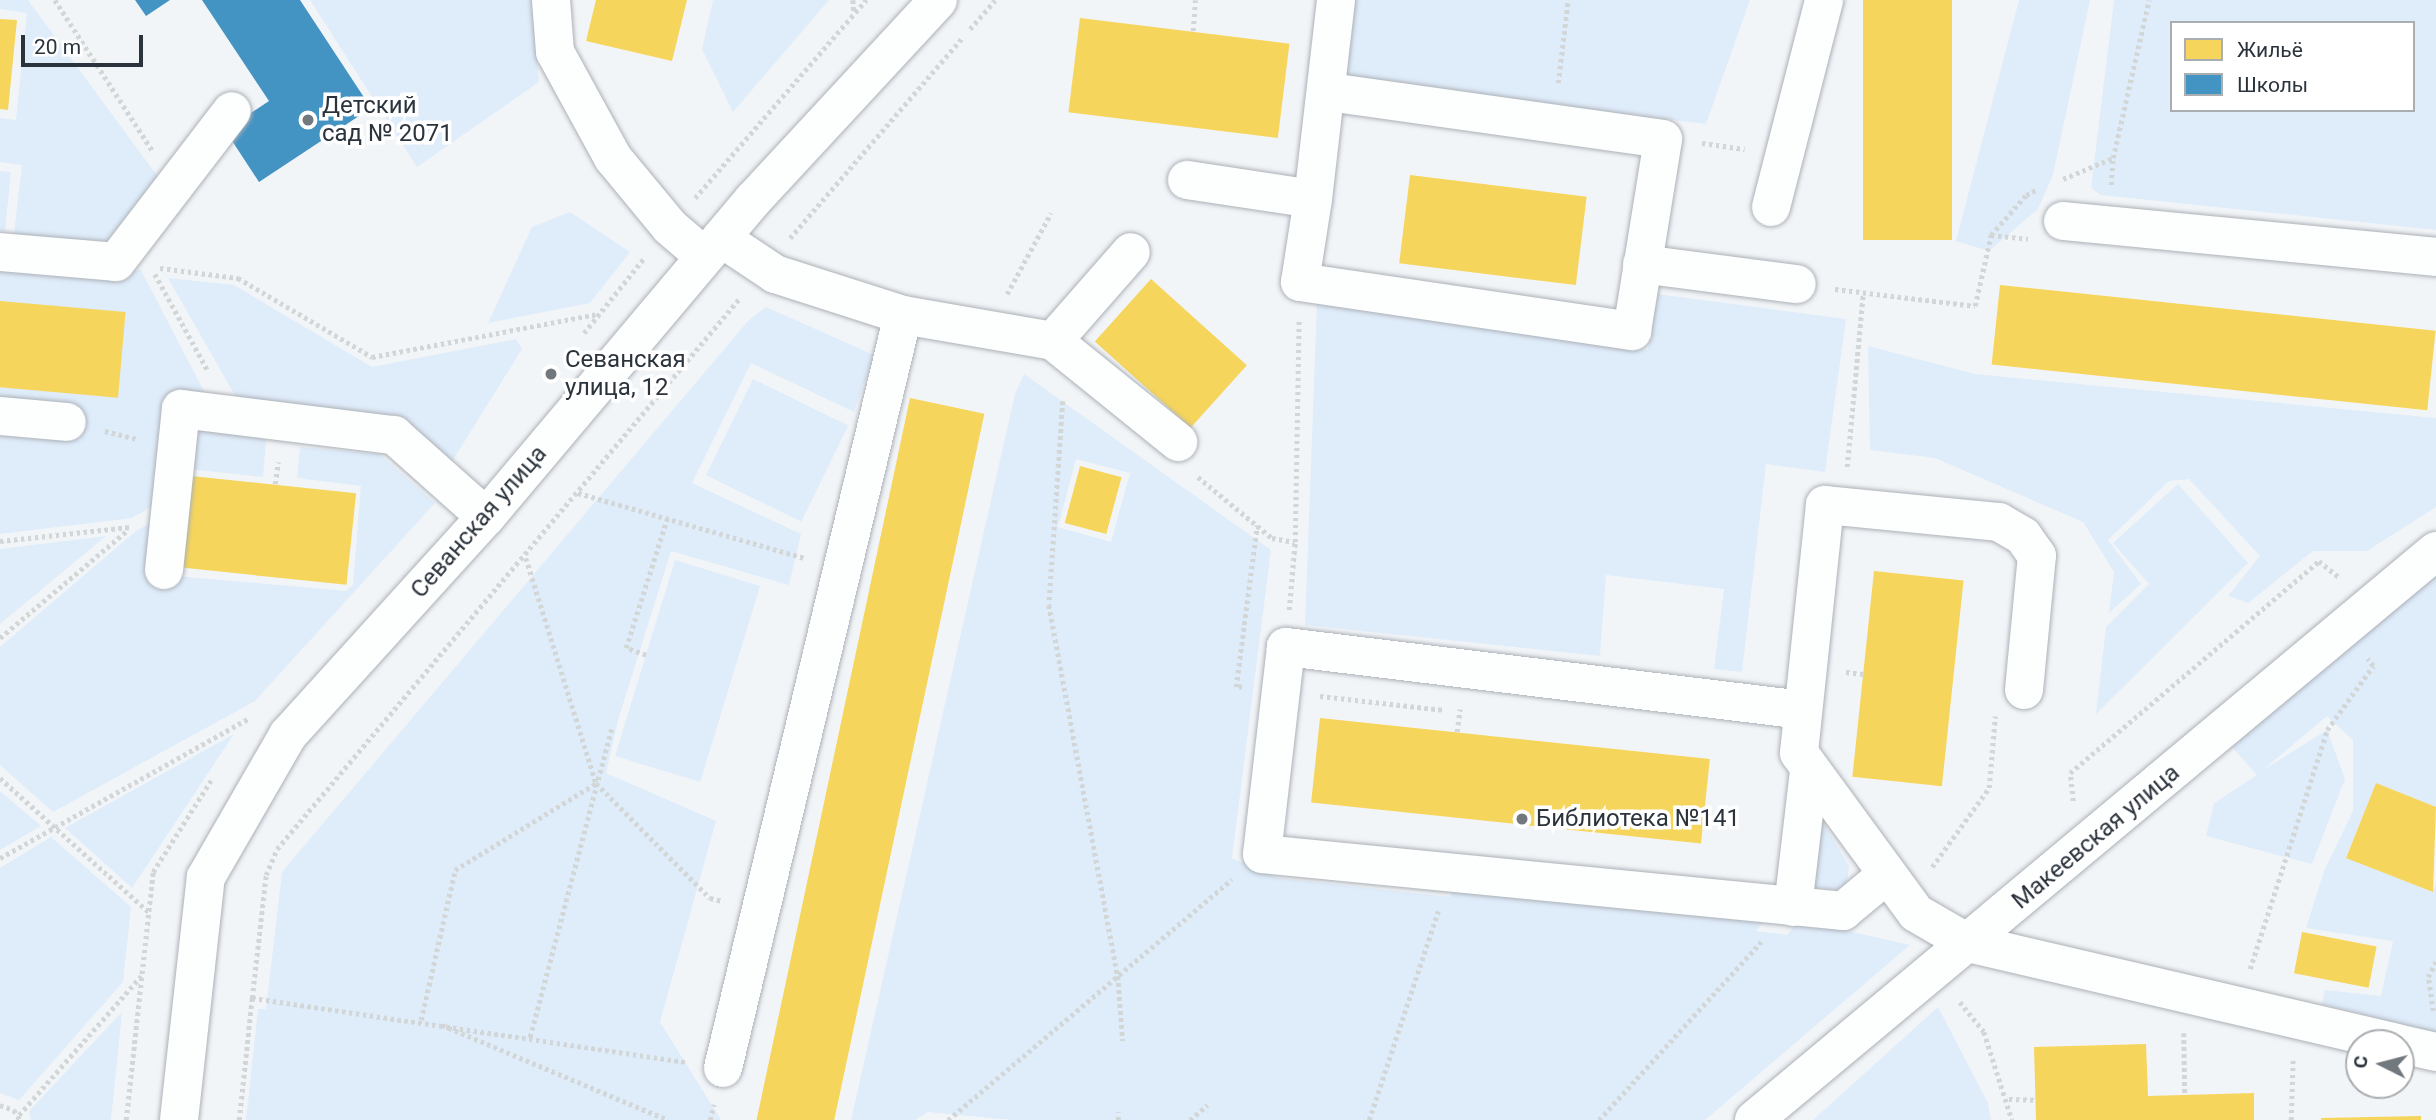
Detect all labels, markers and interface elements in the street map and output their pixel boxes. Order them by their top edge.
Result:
scale bar [24,21,147,65]
legend [2170,21,2415,112]
text: 20 m [34,35,81,59]
text: Жильё [2237,38,2303,62]
text: Школы [2237,73,2308,97]
place label: Детский сад № 2071 [322,92,453,148]
marker: Детский сад № 2071 [300,112,316,128]
place label: Севанская улица, 12 [565,346,686,402]
marker: Севанская улица, 12 [543,366,559,382]
street label: Севанская улица [405,440,553,604]
street label: Макеевская улица [2006,759,2186,915]
place label: Библиотека №141 [1536,805,1740,833]
marker: Библиотека №141 [1514,811,1530,827]
north arrow [2345,1029,2415,1099]
text: С [2349,1055,2373,1069]

